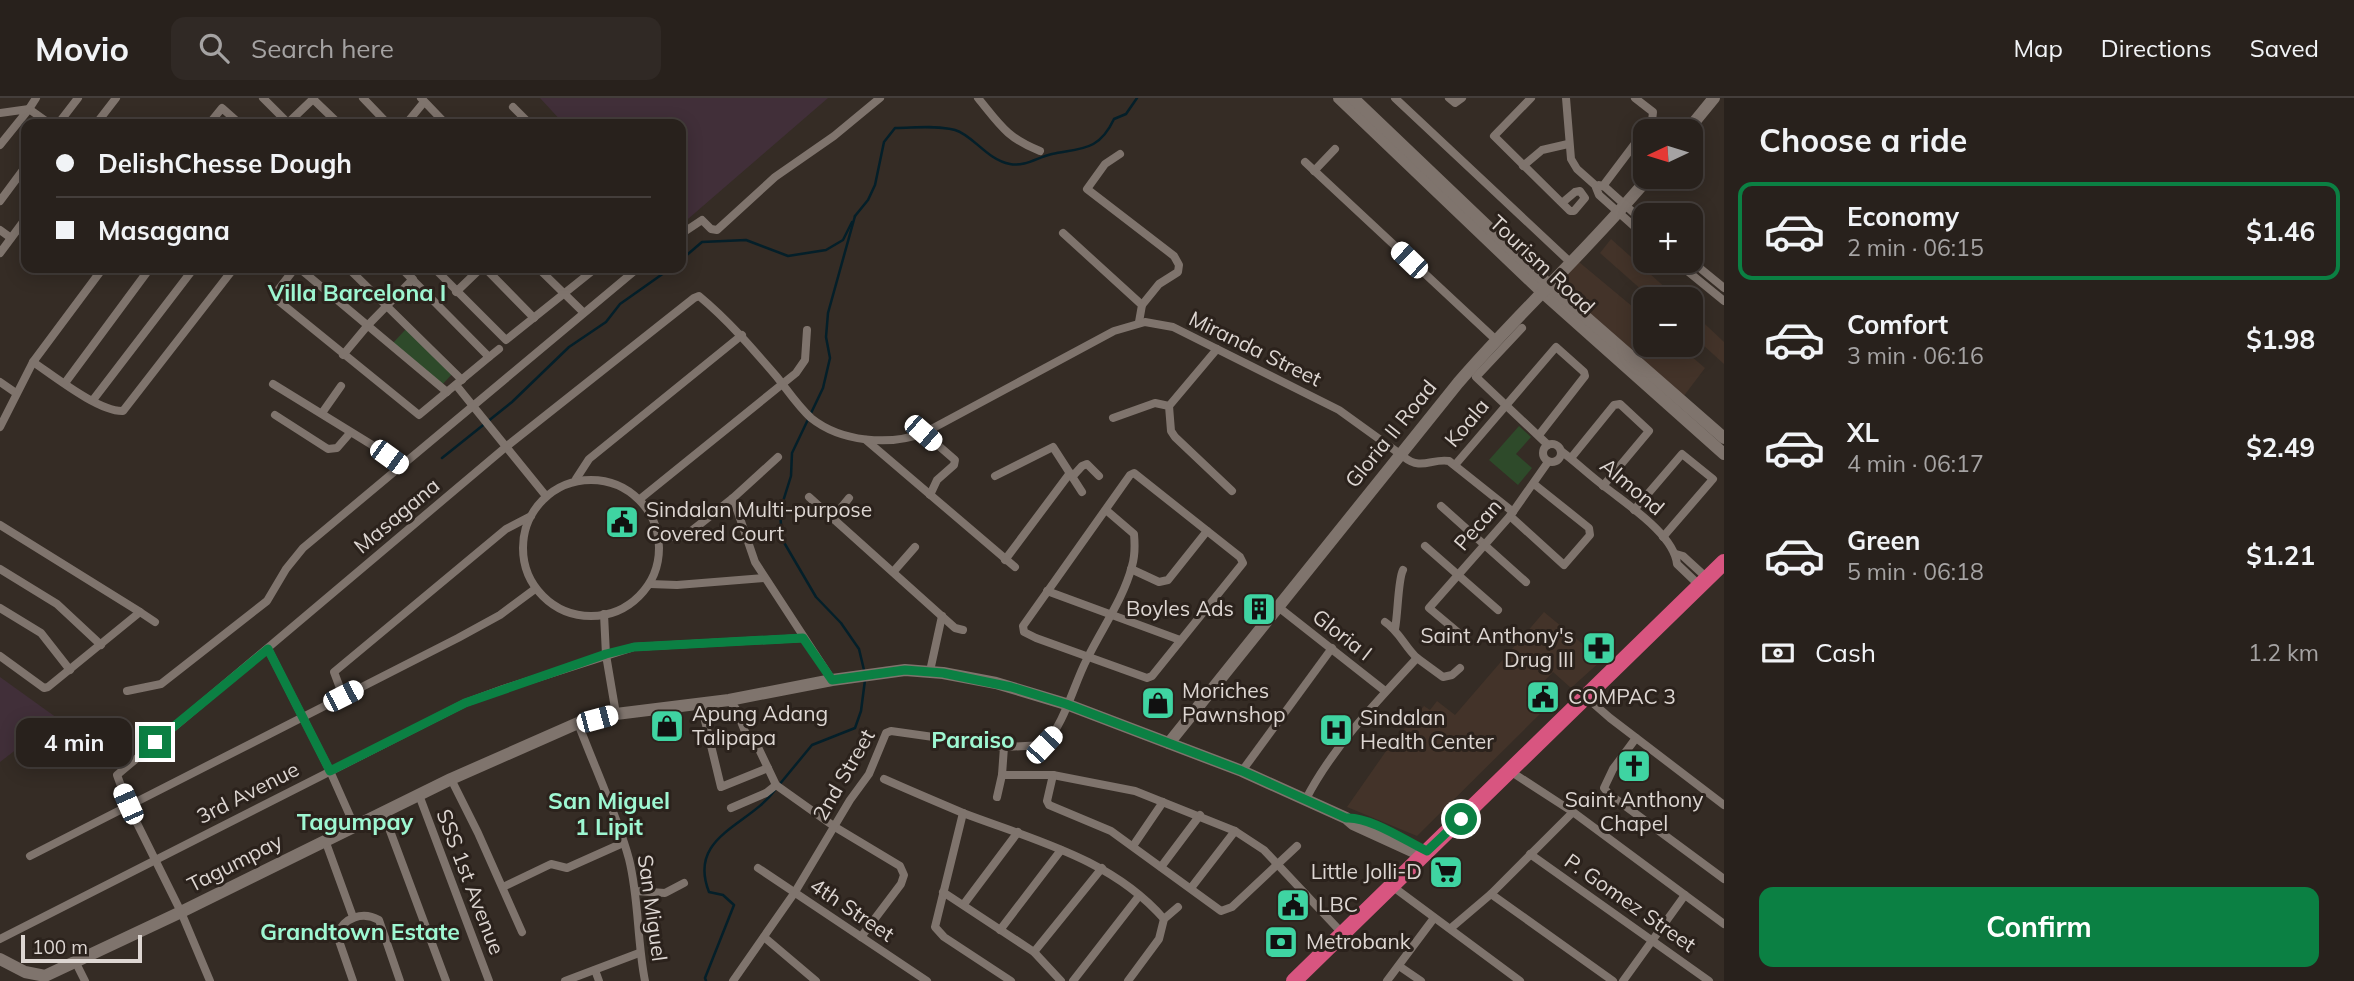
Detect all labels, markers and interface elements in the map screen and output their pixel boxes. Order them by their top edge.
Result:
search box [171,17,661,80]
text: Movio [35,28,129,69]
icon: search [195,29,233,67]
text: Search here [251,32,394,65]
text: Map [2013,33,2063,63]
text: Directions [2101,33,2212,63]
text: Saved [2250,33,2319,63]
north arrow [1633,119,1703,189]
map controls [1633,119,1703,357]
text: Choose a ride [1759,120,1967,160]
text: DelishChesse Dough [98,147,352,180]
icon: car [1763,200,1826,263]
text: Economy [1847,200,1959,233]
button: + [1633,203,1703,273]
street label: Tourism Road [1485,209,1600,319]
text: Masagana [98,214,230,247]
text: $1.46 [2246,215,2315,248]
text: 2 min · 06:15 [1847,233,1984,262]
car [1387,238,1432,282]
district label: Villa Barcelona I [267,278,446,307]
button: − [1633,287,1703,357]
street label: Miranda Street [1185,305,1326,391]
icon: car [1763,308,1826,371]
text: Comfort [1847,308,1948,341]
text: $1.98 [2246,323,2315,356]
text: 3 min · 06:16 [1847,341,1984,370]
street label: Gloria II Road [1339,374,1442,492]
street label: Koala [1439,393,1494,452]
car [901,411,946,455]
icon: car [1763,416,1826,479]
text: XL [1847,416,1879,449]
text: $2.49 [2246,431,2315,464]
car [366,436,413,478]
text: 4 min · 06:17 [1847,449,1984,478]
street label: Almond [1595,452,1670,521]
street label: Masagana [348,472,444,559]
street label: Pecan [1448,493,1507,555]
place label: Sindalan Multi-purpose Covered Court [646,496,872,546]
public building icon: Sindalan Multi-purpose Covered Court [603,503,641,541]
icon: car [1763,524,1826,587]
text: Green [1847,524,1920,557]
text: $1.21 [2246,539,2315,572]
text: 5 min · 06:18 [1847,557,1984,586]
building icon: Boyles Ads [1240,590,1278,628]
place label: Boyles Ads [1126,595,1234,621]
street label: Gloria I [1308,603,1378,666]
place label: Saint Anthony's Drug III [1420,622,1574,672]
pharmacy icon: Saint Anthony's Drug III [1580,629,1618,667]
icon: cash [1759,634,1797,672]
text: Cash [1815,636,1876,669]
text: 1.2 km [2248,638,2319,667]
car [320,677,367,715]
place label: Moriches Pawnshop [1182,677,1286,727]
public building icon: COMPAC 3 [1524,678,1562,716]
place label: COMPAC 3 [1568,683,1676,709]
shop icon: Moriches Pawnshop [1139,684,1177,722]
place label: Apung Adang Talipapa [692,700,828,750]
car [574,703,621,735]
place label: Sindalan Health Center [1360,704,1494,754]
shop icon: Apung Adang Talipapa [648,707,686,745]
hospital icon: Sindalan Health Center [1317,711,1355,749]
callout: 4 min [15,718,130,766]
car [1022,722,1067,768]
street label: 2nd Street [807,724,880,825]
district label: Paraiso [931,725,1015,754]
route end [139,726,171,758]
text: 4 min [44,728,104,757]
church icon: Saint Anthony Chapel [1615,747,1653,785]
street label: 3rd Avenue [192,755,303,829]
car [110,781,147,827]
district label: San Miguel 1 Lipit [548,786,670,841]
place label: Saint Anthony Chapel [1565,786,1703,836]
route start [1445,803,1477,835]
street label: SSS 1st Avenue [431,805,511,958]
district label: Tagumpay [297,807,414,836]
street label: Tagumpay [183,827,286,897]
street label: P. Gomez Street [1560,847,1701,957]
street label: San Miguel [633,853,673,963]
supermarket icon: Little Jolli-D [1427,853,1465,891]
place label: Little Jolli-D [1311,858,1422,884]
street label: 4th Street [806,872,900,947]
public building icon: LBC [1274,886,1312,924]
button: Confirm [1759,887,2319,967]
place label: LBC [1318,891,1358,917]
district label: Grandtown Estate [260,917,460,946]
bank icon: Metrobank [1262,923,1300,961]
place label: Metrobank [1306,928,1411,954]
scale bar [21,932,142,964]
text: 100 m [32,935,88,959]

